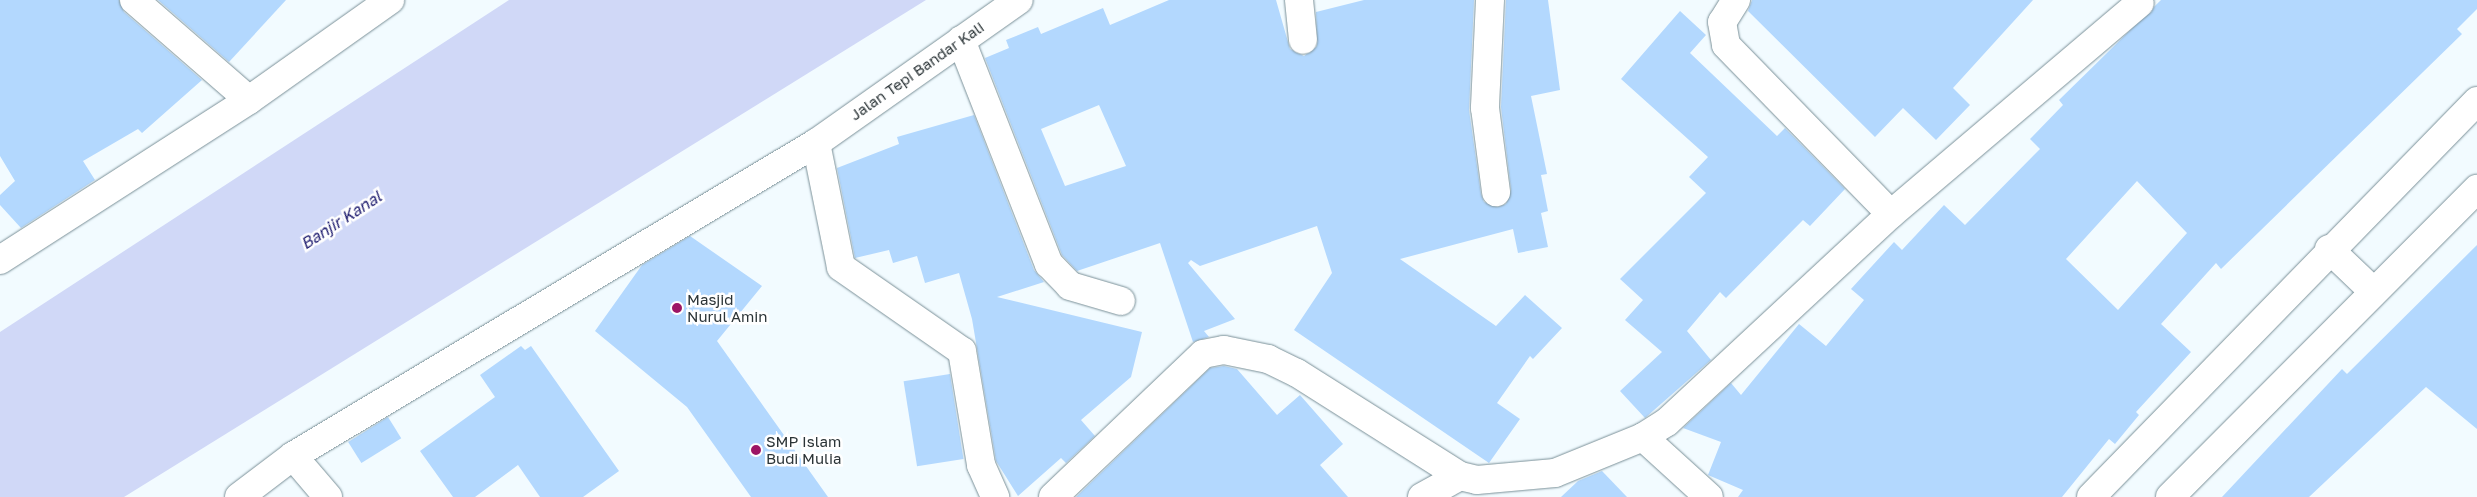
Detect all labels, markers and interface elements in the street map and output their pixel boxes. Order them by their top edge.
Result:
street label: Jalan Tepi Bandar Kali [847,18,987,124]
water label: Banjir Kanal [297,187,385,253]
place label: Masjid Nurul Amin [687,290,768,325]
marker: Masjid Nurul Amin [671,302,683,314]
place label: SMP Islam Budi Mulia [766,432,841,467]
marker: SMP Islam Budi Mulia [750,444,762,456]

